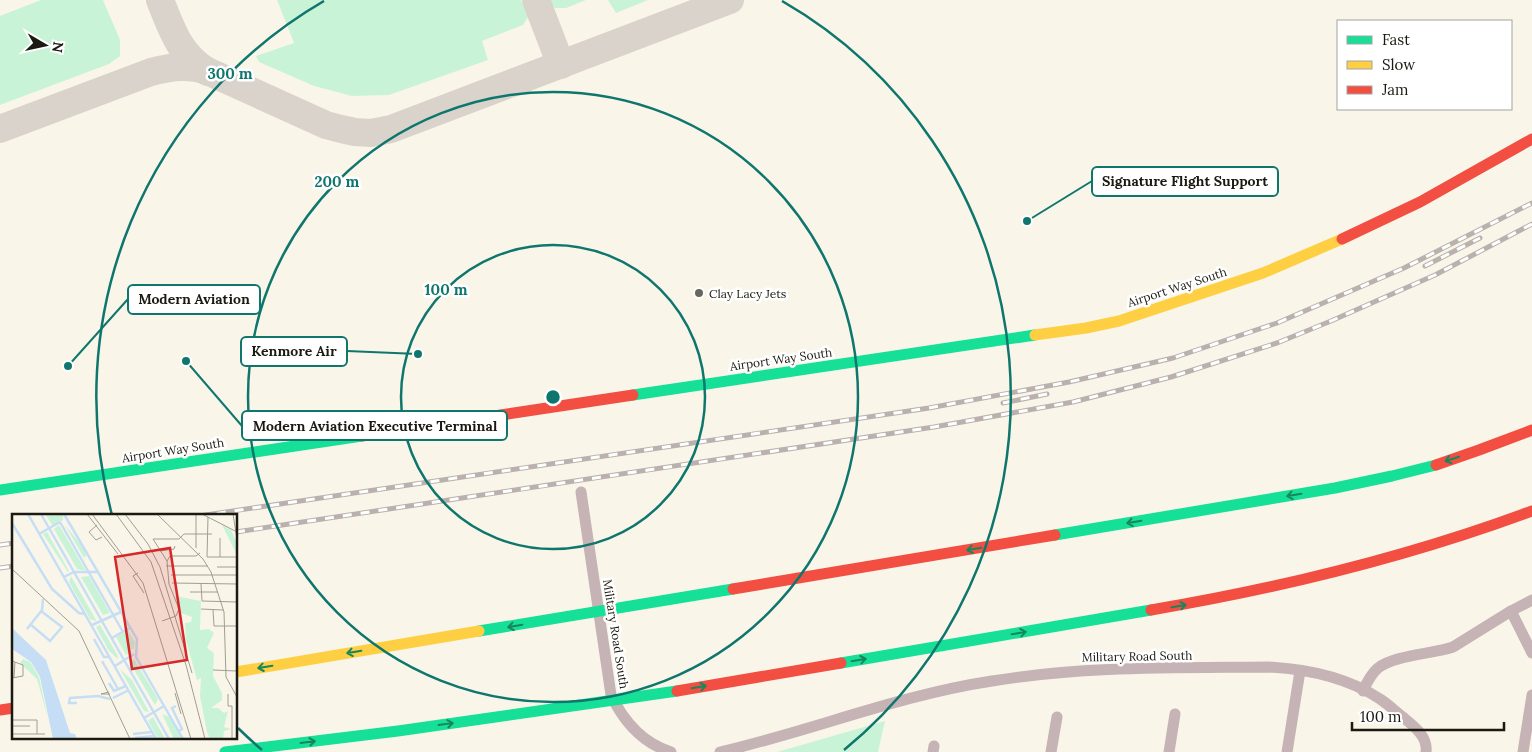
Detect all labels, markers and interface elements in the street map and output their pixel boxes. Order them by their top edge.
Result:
north arrow [20,20,70,70]
legend [1337,20,1512,110]
text: Fast [1382,30,1410,49]
text: N [48,40,68,54]
text: Slow [1382,55,1415,74]
text: 300 m [207,64,253,83]
text: Jam [1381,80,1409,99]
callout: Signature Flight Support [1092,167,1278,196]
text: 200 m [315,172,360,191]
text: Signature Flight Support [1102,172,1268,190]
street label: Airport Way South [1125,264,1228,310]
text: 100 m [425,280,468,299]
callout: Modern Aviation [128,285,260,314]
place label: Clay Lacy Jets [709,286,787,301]
marker: Clay Lacy Jets [693,287,705,299]
text: Modern Aviation [138,290,250,308]
callout: Kenmore Air [241,337,347,366]
text: Kenmore Air [251,342,337,360]
street label: Airport Way South [728,344,833,374]
centre of rings [544,388,562,406]
callout: Modern Aviation Executive Terminal [242,411,507,440]
text: Modern Aviation Executive Terminal [253,417,498,435]
street label: Airport Way South [120,435,225,466]
one-way arrow [1445,455,1461,464]
one-way arrow [1287,490,1303,500]
inset map [12,514,238,740]
one-way arrow [1126,517,1142,527]
one-way arrow [966,544,982,554]
street label: Military Road South [600,578,632,690]
one-way arrow [1171,600,1187,610]
one-way arrow [507,621,523,631]
one-way arrow [1011,628,1027,638]
one-way arrow [347,648,363,658]
street label: Military Road South [1081,648,1193,664]
one-way arrow [851,654,867,664]
one-way arrow [258,663,274,673]
one-way arrow [690,681,706,691]
scale bar [1352,700,1504,732]
text: 100 m [1360,707,1401,726]
one-way arrow [438,719,454,729]
one-way arrow [299,737,315,747]

